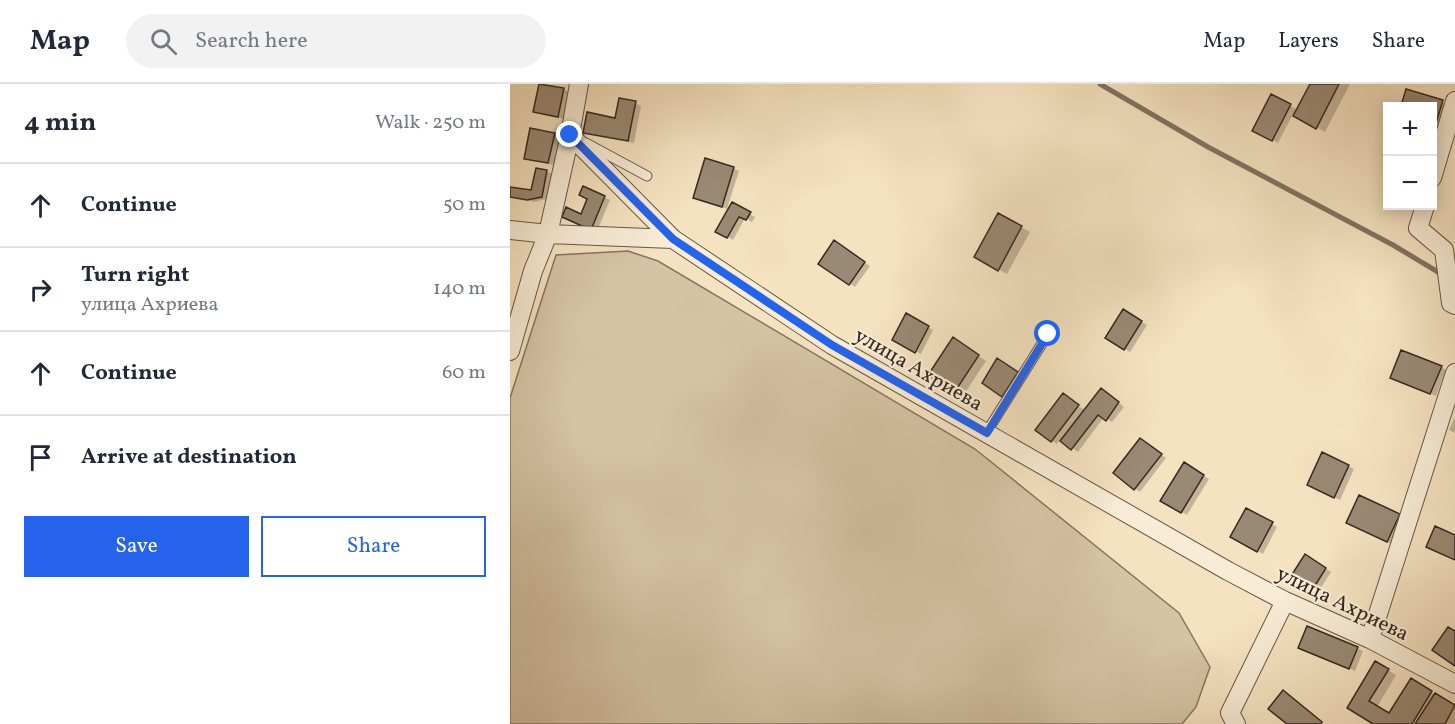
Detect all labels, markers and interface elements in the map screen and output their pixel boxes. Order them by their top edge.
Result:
search box [126,14,546,68]
text: Map [30,22,90,61]
icon: search [147,25,180,58]
text: Search here [195,26,308,57]
text: Map [1203,27,1245,56]
text: Layers [1278,27,1339,56]
text: Share [1372,27,1425,56]
map controls [1383,102,1437,210]
button: + [1383,102,1437,156]
text: 4 min [24,105,96,141]
text: Walk · 250 m [375,109,486,137]
route end [556,121,582,147]
button: − [1383,156,1437,210]
icon: ahead [24,189,57,222]
text: Continue [81,190,177,221]
text: 50 m [443,191,486,219]
text: Turn right [81,260,189,291]
icon: right [24,273,57,306]
text: 140 m [433,275,486,303]
text: улица Ахриева [81,291,218,319]
route start [1034,320,1060,346]
street label: улица Ахриева [849,322,988,419]
icon: ahead [24,357,57,390]
text: Continue [81,358,177,389]
text: 60 m [442,359,486,387]
icon: arrive [24,441,57,474]
text: Arrive at destination [81,442,297,473]
button: Save [24,516,249,577]
button: Share [261,516,486,577]
street label: улица Ахриева [1271,560,1414,649]

